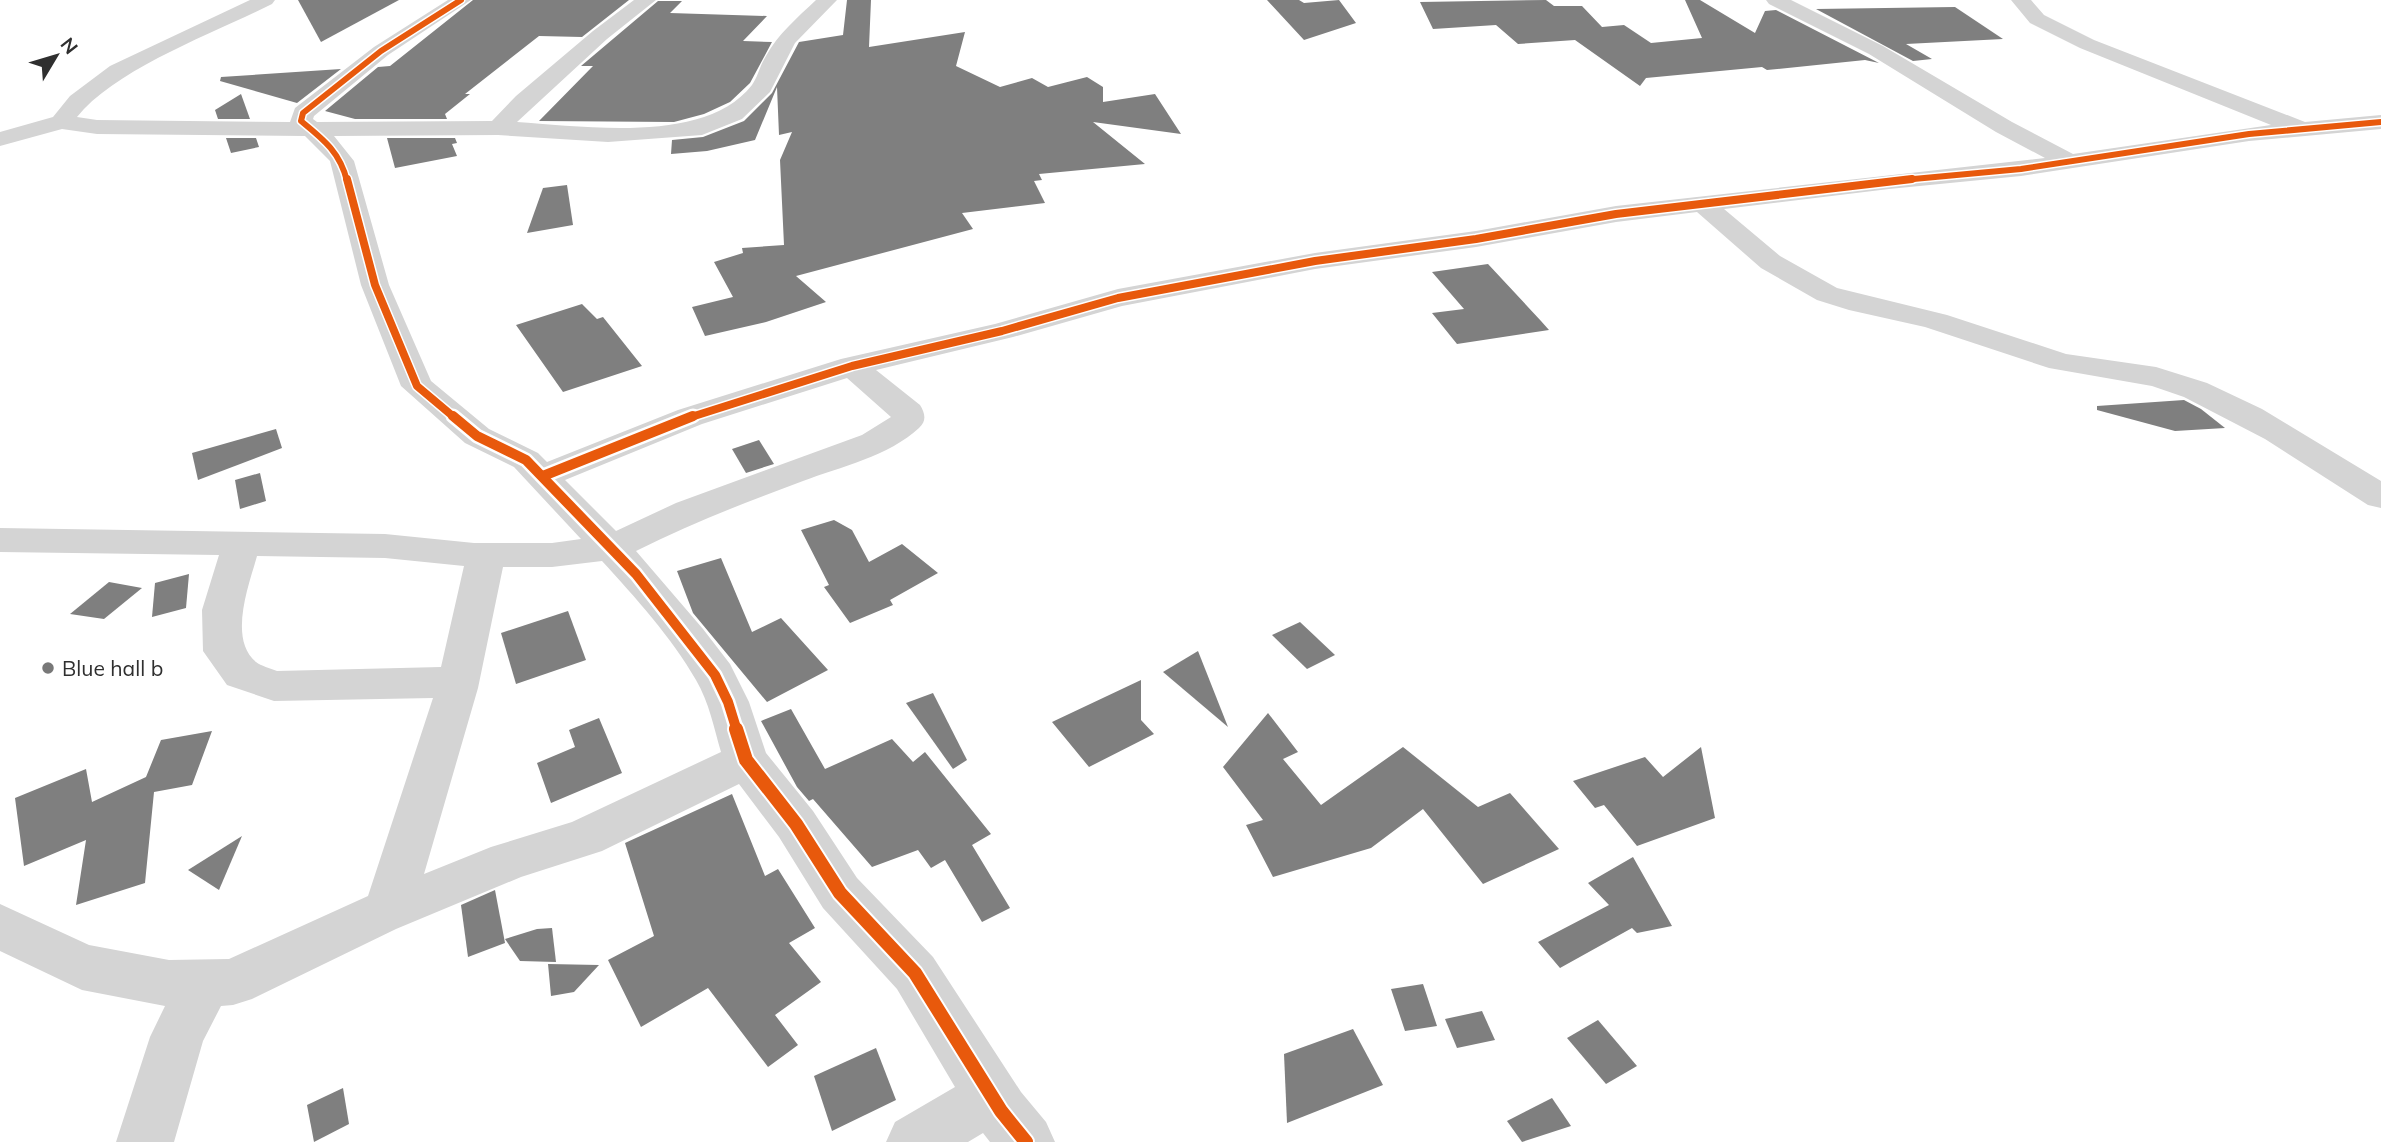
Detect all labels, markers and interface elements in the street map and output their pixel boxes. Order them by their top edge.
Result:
north arrow [21,21,91,91]
text: N [56,32,83,59]
place label: Blue hall b [62,655,163,681]
marker: Blue hall b [40,660,56,676]

